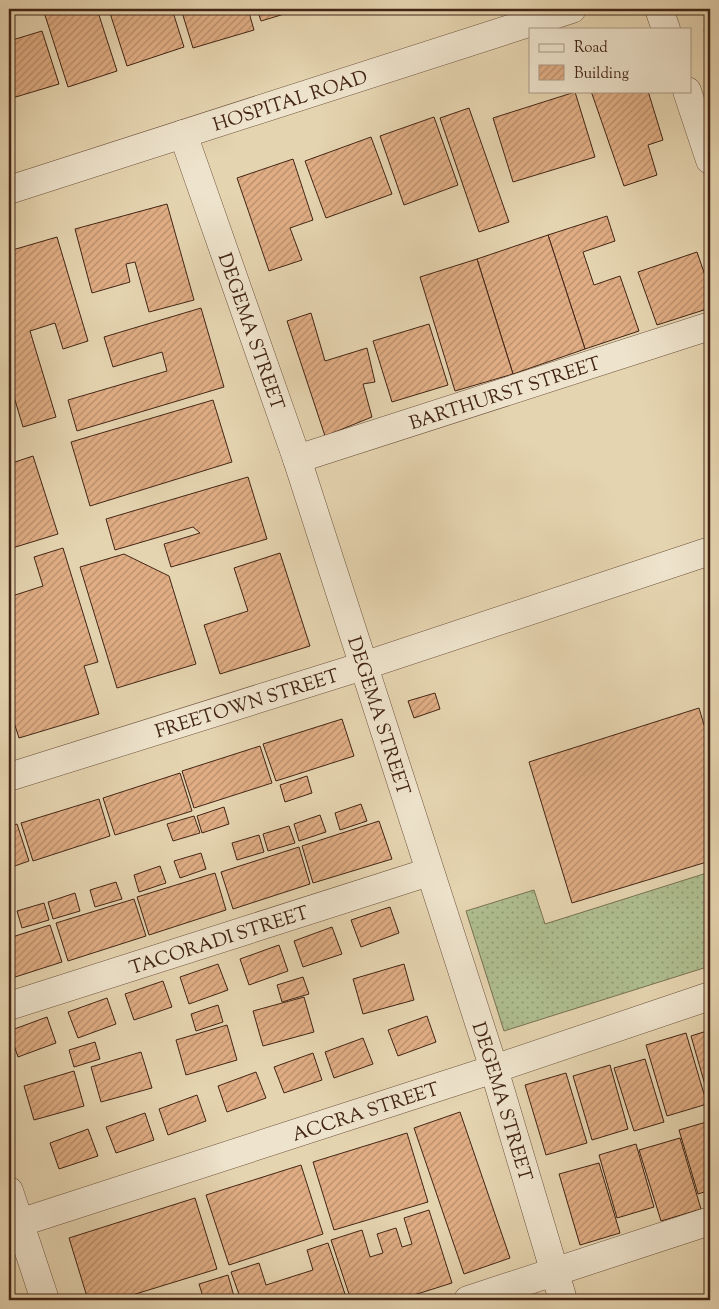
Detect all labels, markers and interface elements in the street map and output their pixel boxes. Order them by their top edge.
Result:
legend [529,28,692,92]
text: Road [574,38,608,59]
text: Building [574,64,629,85]
street label: HOSPITAL ROAD [210,65,371,140]
street label: DEGEMA STREET [210,250,290,414]
street label: BARTHURST STREET [406,351,604,438]
street label: DEGEMA STREET [339,634,416,799]
street label: FREETOWN STREET [152,663,343,746]
street label: TACORADI STREET [126,900,312,983]
street label: DEGEMA STREET [464,1019,538,1185]
street label: ACCRA STREET [289,1077,443,1150]

